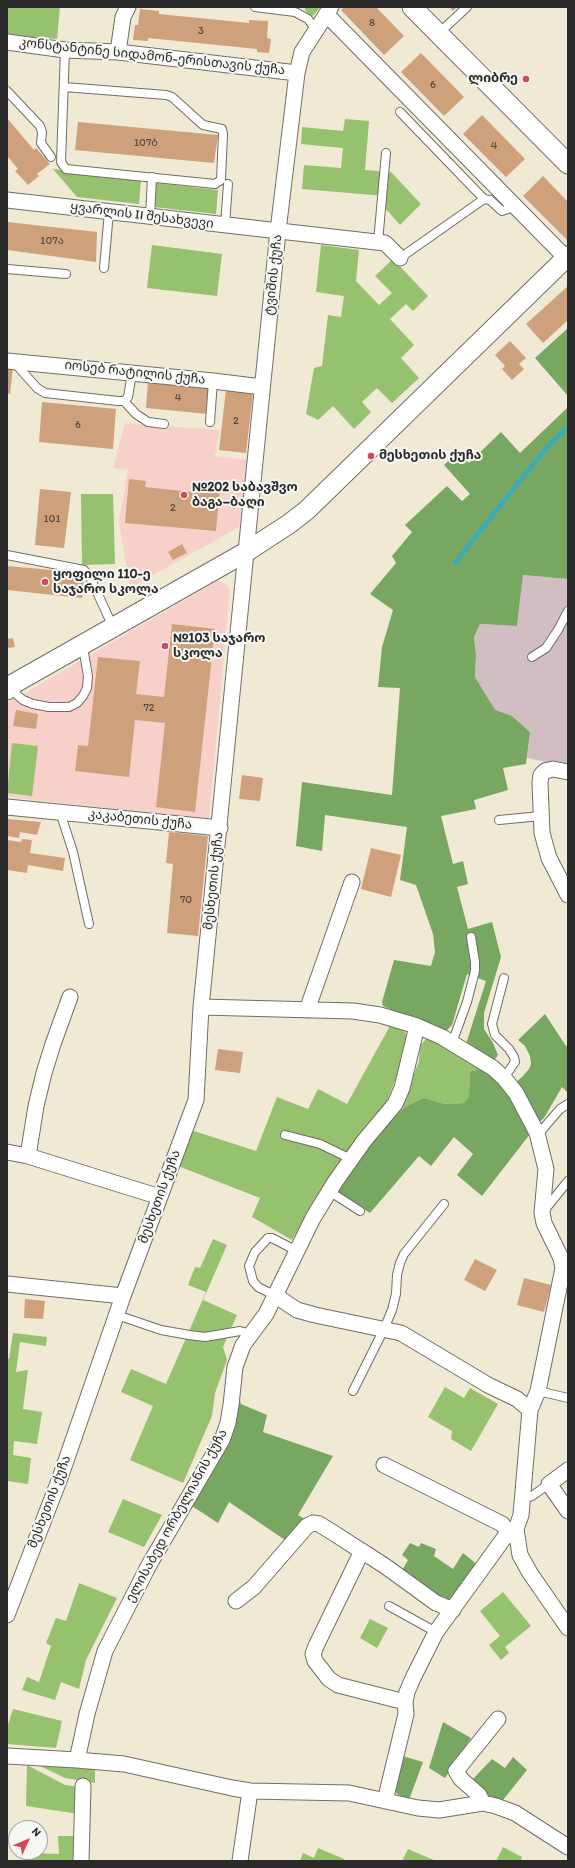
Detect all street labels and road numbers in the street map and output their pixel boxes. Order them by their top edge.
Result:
street label: კონსტანტინე სიდამონ-ერისთავის ქუჩა [18,35,286,79]
street label: ყვარლის II შესახვევი [70,199,214,233]
street label: ტვიშის ქუჩა [262,234,286,316]
street label: იოსებ რატილის ქუჩა [64,358,206,388]
street label: კაკაბეთის ქუჩა [87,807,193,833]
street label: მესხეთის ქუჩა [201,831,227,931]
street label: მესხეთის ქუჩა [136,1148,184,1246]
street label: ელისაბედ ორბელიანის ქუჩა [123,1427,231,1605]
street label: მესხეთის ქუჩა [25,1453,75,1551]

